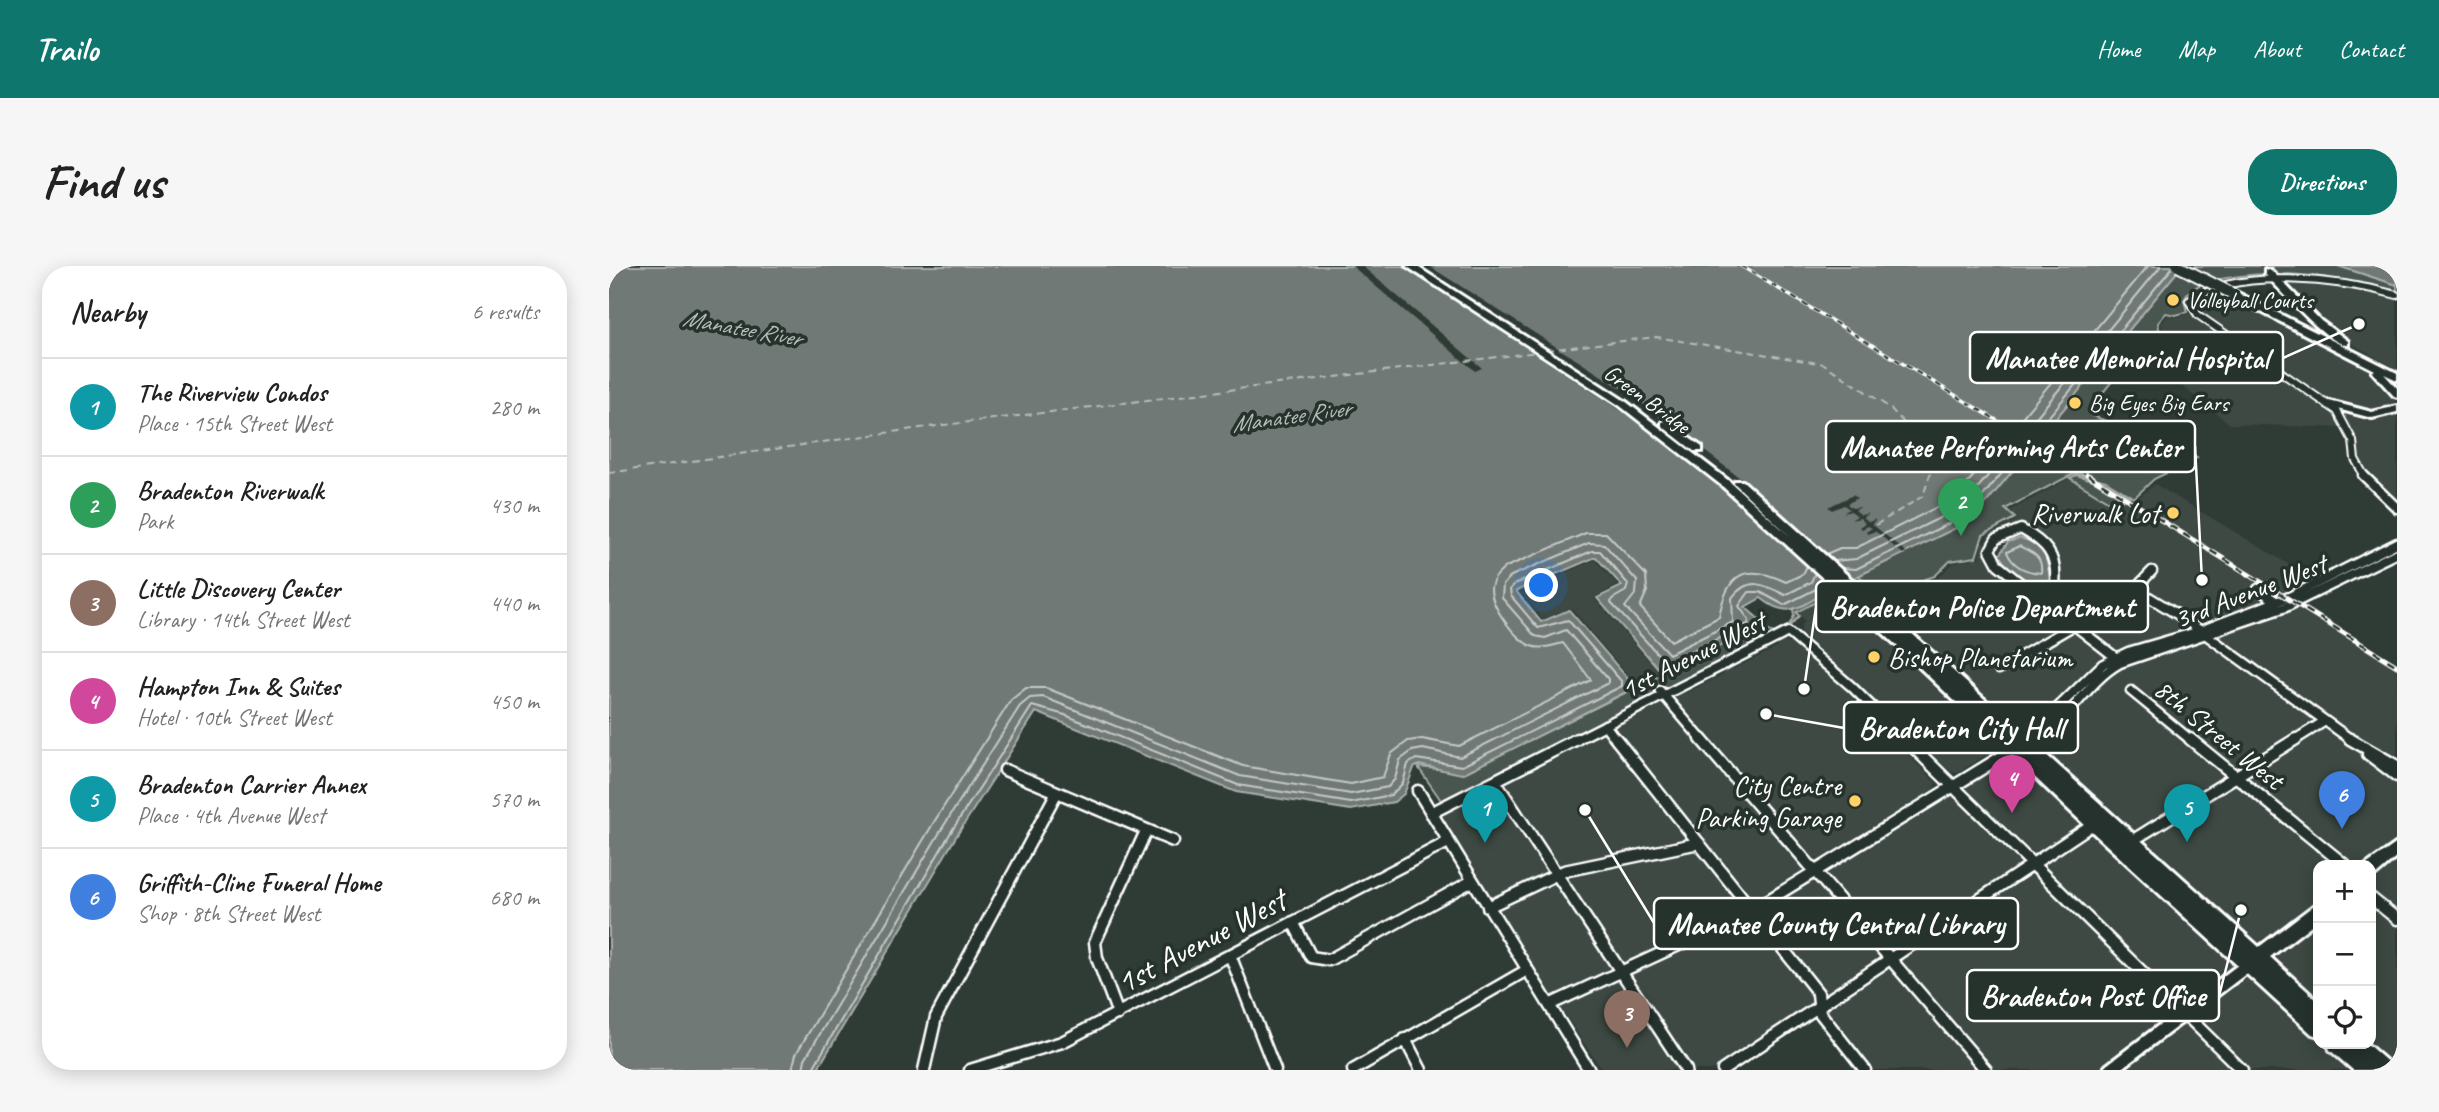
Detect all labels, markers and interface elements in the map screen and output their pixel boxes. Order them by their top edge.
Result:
text: Trailo [35,28,98,70]
text: Home [2097,34,2140,64]
text: Map [2178,34,2215,64]
text: About [2253,34,2301,64]
text: Contact [2339,34,2404,64]
button: Directions [2248,149,2397,215]
text: Find us [42,151,164,213]
place label: Volleyball Courts [2187,286,2315,315]
marker: Volleyball Courts [2165,292,2181,308]
text: Nearby [70,293,146,331]
text: 6 results [472,297,539,326]
water label: Manatee River [681,303,808,354]
callout: Manatee Memorial Hospital [1970,332,2283,383]
text: Manatee Memorial Hospital [1985,339,2274,377]
street label: Green Bridge [1598,358,1697,441]
text: The Riverview Condos [137,376,327,409]
place label: Big Eyes Big Ears [2089,389,2231,418]
water label: Manatee River [1230,392,1356,439]
text: 1 [88,393,98,422]
text: 280 m [490,393,539,422]
marker: Big Eyes Big Ears [2067,395,2083,411]
text: Place · 15th Street West [137,409,332,438]
callout: Manatee Performing Arts Center [1826,421,2195,472]
text: Manatee Performing Arts Center [1840,428,2185,466]
text: Bradenton Riverwalk [137,474,323,507]
pin: 2 [1938,478,1984,536]
text: 2 [88,491,98,520]
text: 430 m [490,491,539,520]
place label: Riverwalk Lot [2031,496,2163,531]
marker: Riverwalk Lot [2165,505,2181,521]
text: Park [137,507,173,536]
street label: 3rd Avenue West [2169,545,2334,636]
your location [1524,568,1558,602]
text: Little Discovery Center [137,572,340,605]
callout: Bradenton Police Department [1816,581,2148,632]
text: Bradenton Police Department [1829,588,2138,626]
text: 3 [88,589,98,618]
text: 440 m [490,589,539,618]
street label: 1st Avenue West [1615,602,1775,706]
text: Library · 14th Street West [137,605,349,634]
place label: Bishop Planetarium [1888,640,2074,675]
marker: Bishop Planetarium [1866,649,1882,665]
text: Hampton Inn & Suites [137,670,340,703]
street label: 8th Street West [2147,671,2293,799]
text: 4 [88,687,98,716]
text: 450 m [490,687,539,716]
callout: Bradenton City Hall [1844,702,2078,753]
text: Hotel · 10th Street West [137,703,332,732]
text: Bradenton City Hall [1858,709,2069,747]
pin: 4 [1989,755,2035,813]
text: Bradenton Carrier Annex [137,768,366,801]
place label: City Centre Parking Garage [1696,768,1843,835]
pin: 6 [2319,771,2365,829]
pin: 5 [2164,784,2210,842]
text: 5 [88,785,98,814]
text: 570 m [490,785,539,814]
pin: 1 [1462,785,1508,843]
marker: City Centre Parking Garage [1847,793,1863,809]
text: Place · 4th Avenue West [137,801,325,830]
map controls [2313,860,2376,1049]
button: + [2313,860,2376,923]
text: Griffith-Cline Funeral Home [137,866,381,899]
street label: 1st Avenue West [1109,877,1297,1003]
text: 6 [88,883,98,912]
text: 680 m [490,883,539,912]
callout: Manatee County Central Library [1654,898,2018,949]
text: Shop · 8th Street West [137,899,320,928]
text: Manatee County Central Library [1668,905,2007,944]
button: − [2313,923,2376,986]
callout: Bradenton Post Office [1967,970,2219,1021]
text: Bradenton Post Office [1981,977,2208,1015]
button: locate [2313,986,2376,1049]
pin: 3 [1604,990,1650,1048]

